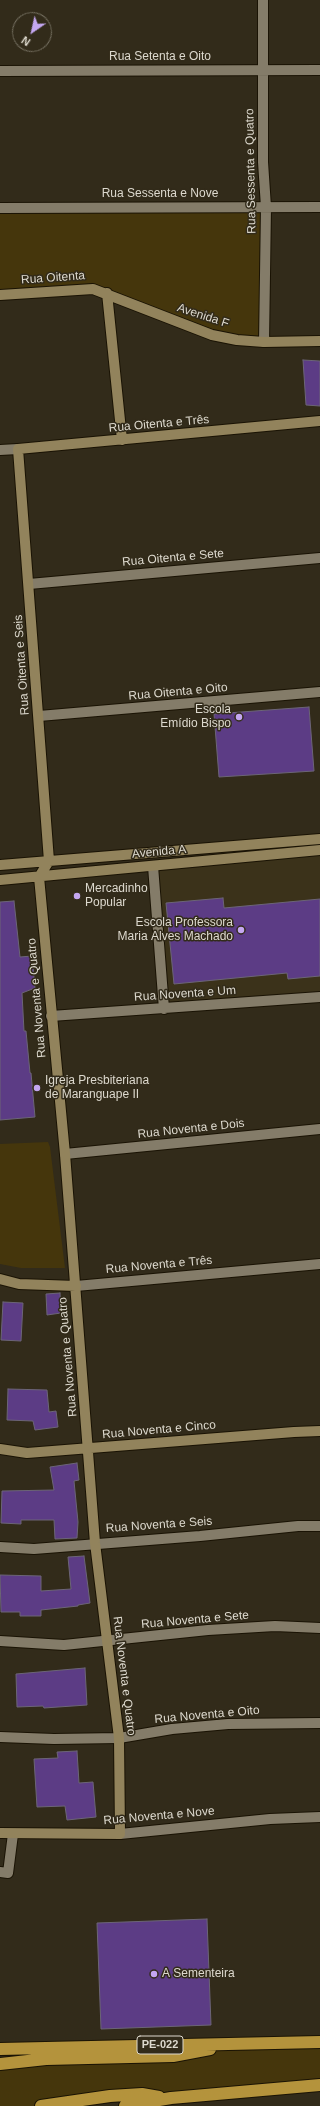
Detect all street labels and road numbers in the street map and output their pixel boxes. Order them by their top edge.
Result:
street label: Rua Setenta e Oito [109,50,211,64]
street label: Rua Sessenta e Quatro [243,108,259,234]
street label: Rua Sessenta e Nove [102,187,218,201]
street label: Rua Oitenta [21,269,85,287]
street label: Avenida F [175,301,231,331]
street label: Rua Oitenta e Três [108,412,210,436]
street label: Rua Oitenta e Sete [122,546,224,570]
street label: Rua Oitenta e Seis [11,614,33,716]
street label: Rua Oitenta e Oito [128,680,228,704]
street label: Avenida A [131,842,187,862]
street label: Rua Noventa e Quatro [25,938,49,1058]
street label: Rua Noventa e Um [134,983,236,1005]
street label: Rua Noventa e Dois [137,1116,245,1142]
street label: Rua Noventa e Três [105,1253,213,1277]
street label: Rua Noventa e Quatro [56,1297,80,1417]
street label: Rua Noventa e Cinco [102,1418,216,1442]
street label: Rua Noventa e Seis [105,1514,213,1536]
street label: Rua Noventa e Sete [141,1608,249,1632]
street label: Rua Noventa e Quatro [110,1616,138,1736]
street label: Rua Noventa e Oito [154,1703,260,1727]
street label: Rua Noventa e Nove [103,1804,215,1828]
road number: PE-022 [137,2036,183,2054]

